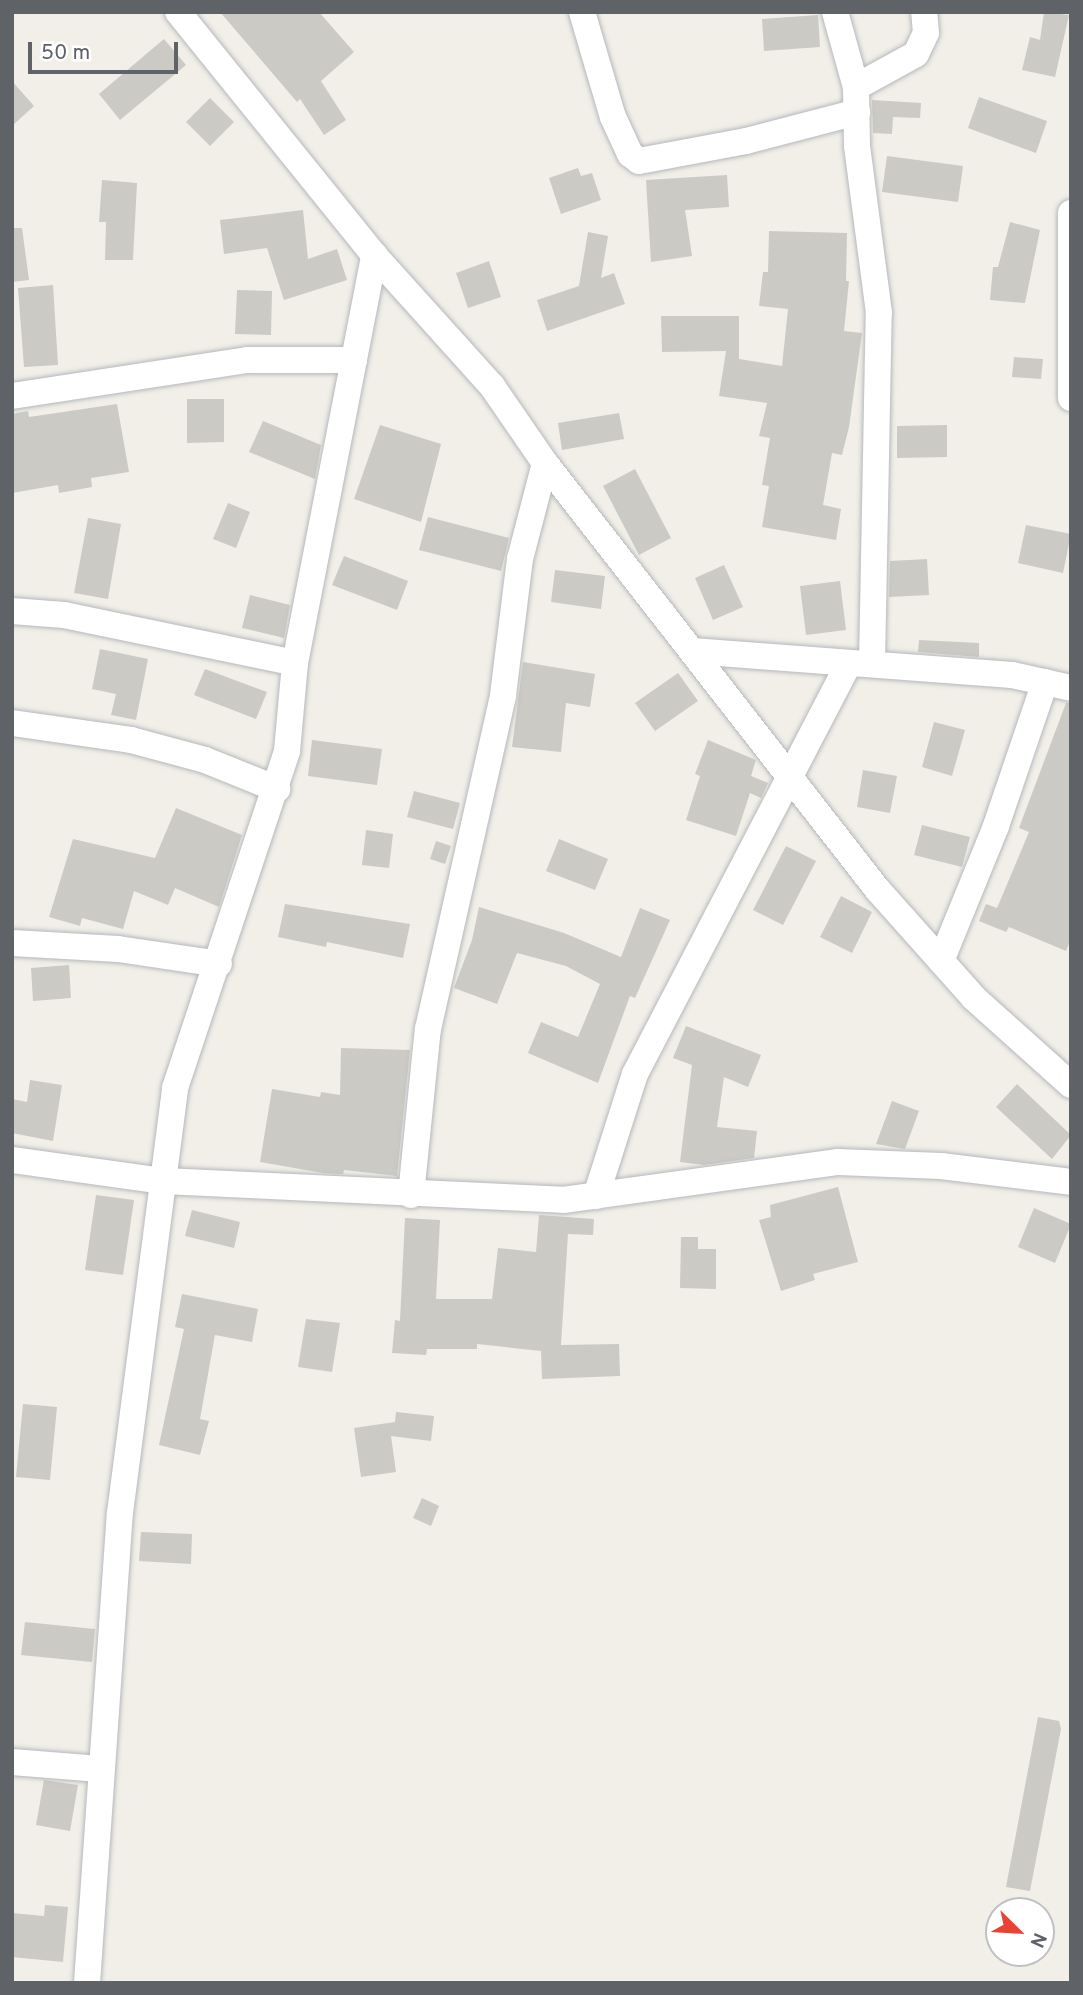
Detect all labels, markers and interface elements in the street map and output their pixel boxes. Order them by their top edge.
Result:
scale bar [32,28,182,72]
text: 50 m [41,40,90,67]
north arrow [985,1897,1055,1967]
text: N [1024,1929,1051,1951]

